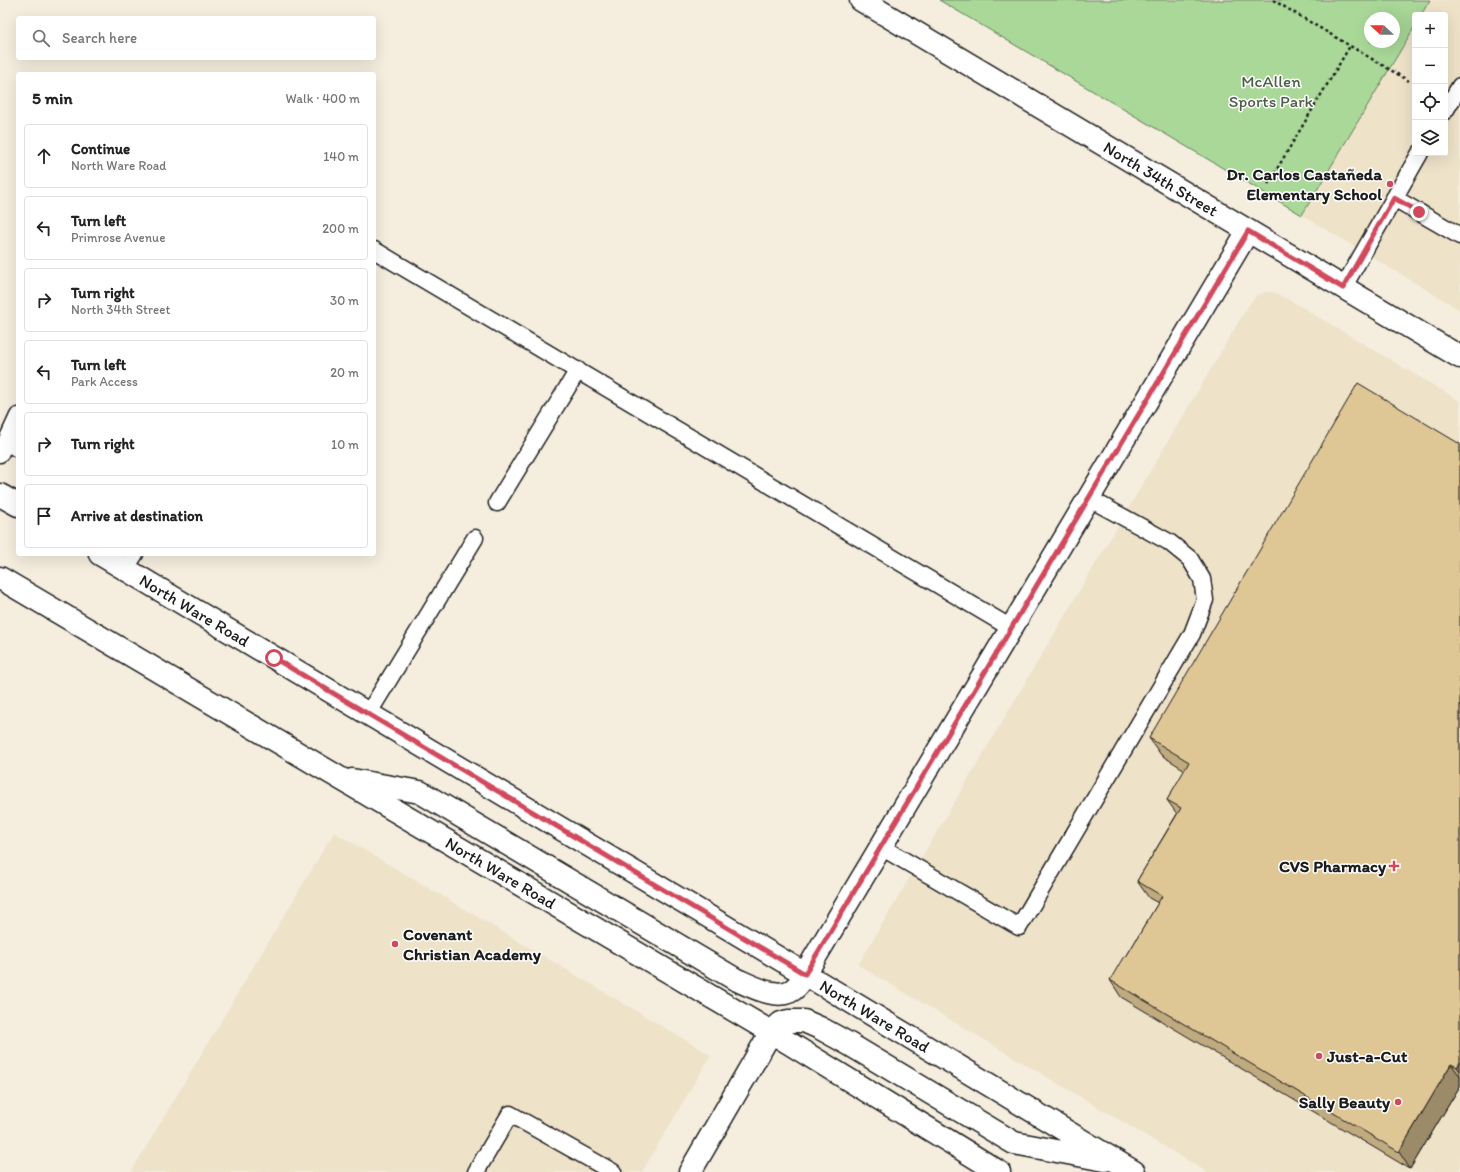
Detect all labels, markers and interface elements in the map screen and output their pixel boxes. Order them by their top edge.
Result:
north arrow [1364,12,1400,48]
map controls [1412,12,1448,156]
button: + [1412,12,1448,48]
search box [16,16,376,60]
icon: search [30,27,52,49]
text: Search here [62,29,137,47]
button: − [1412,48,1448,84]
park label: McAllen Sports Park [1229,71,1314,111]
button: locate [1412,84,1448,120]
text: 5 min [32,88,72,108]
text: Walk · 400 m [286,91,360,106]
button: layers [1412,120,1448,156]
street label: North 34th Street [1100,137,1222,221]
text: Continue [71,140,130,158]
icon: ahead [33,145,55,167]
text: 140 m [323,149,359,164]
text: North Ware Road [71,158,166,173]
place label: Dr. Carlos Castañeda Elementary School [1227,164,1382,205]
marker: Dr. Carlos Castañeda Elementary School [1385,179,1395,189]
route end [1410,203,1428,221]
text: Turn left [71,212,126,230]
icon: left [33,217,55,239]
text: 200 m [322,221,359,236]
text: Primrose Avenue [71,230,165,245]
text: Turn right [71,284,135,302]
icon: right [33,289,55,311]
text: 30 m [330,293,359,308]
text: North 34th Street [71,302,170,317]
text: Turn left [71,356,126,374]
icon: left [33,361,55,383]
text: 20 m [330,365,359,380]
text: Park Access [71,374,138,389]
icon: right [33,433,55,455]
text: Turn right [71,435,135,453]
text: 10 m [331,437,359,452]
icon: arrive [33,505,55,527]
text: Arrive at destination [71,507,203,525]
street label: North Ware Road [136,570,253,651]
route start [265,649,283,667]
street label: North Ware Road [442,833,559,913]
place label: CVS Pharmacy [1279,856,1387,877]
marker: CVS Pharmacy [1389,861,1399,871]
place label: Covenant Christian Academy [403,924,542,965]
marker: Covenant Christian Academy [390,939,400,949]
street label: North Ware Road [816,975,933,1057]
place label: Just-a-Cut [1326,1046,1408,1066]
marker: Just-a-Cut [1314,1051,1324,1061]
place label: Sally Beauty [1299,1092,1391,1113]
marker: Sally Beauty [1393,1097,1403,1107]

